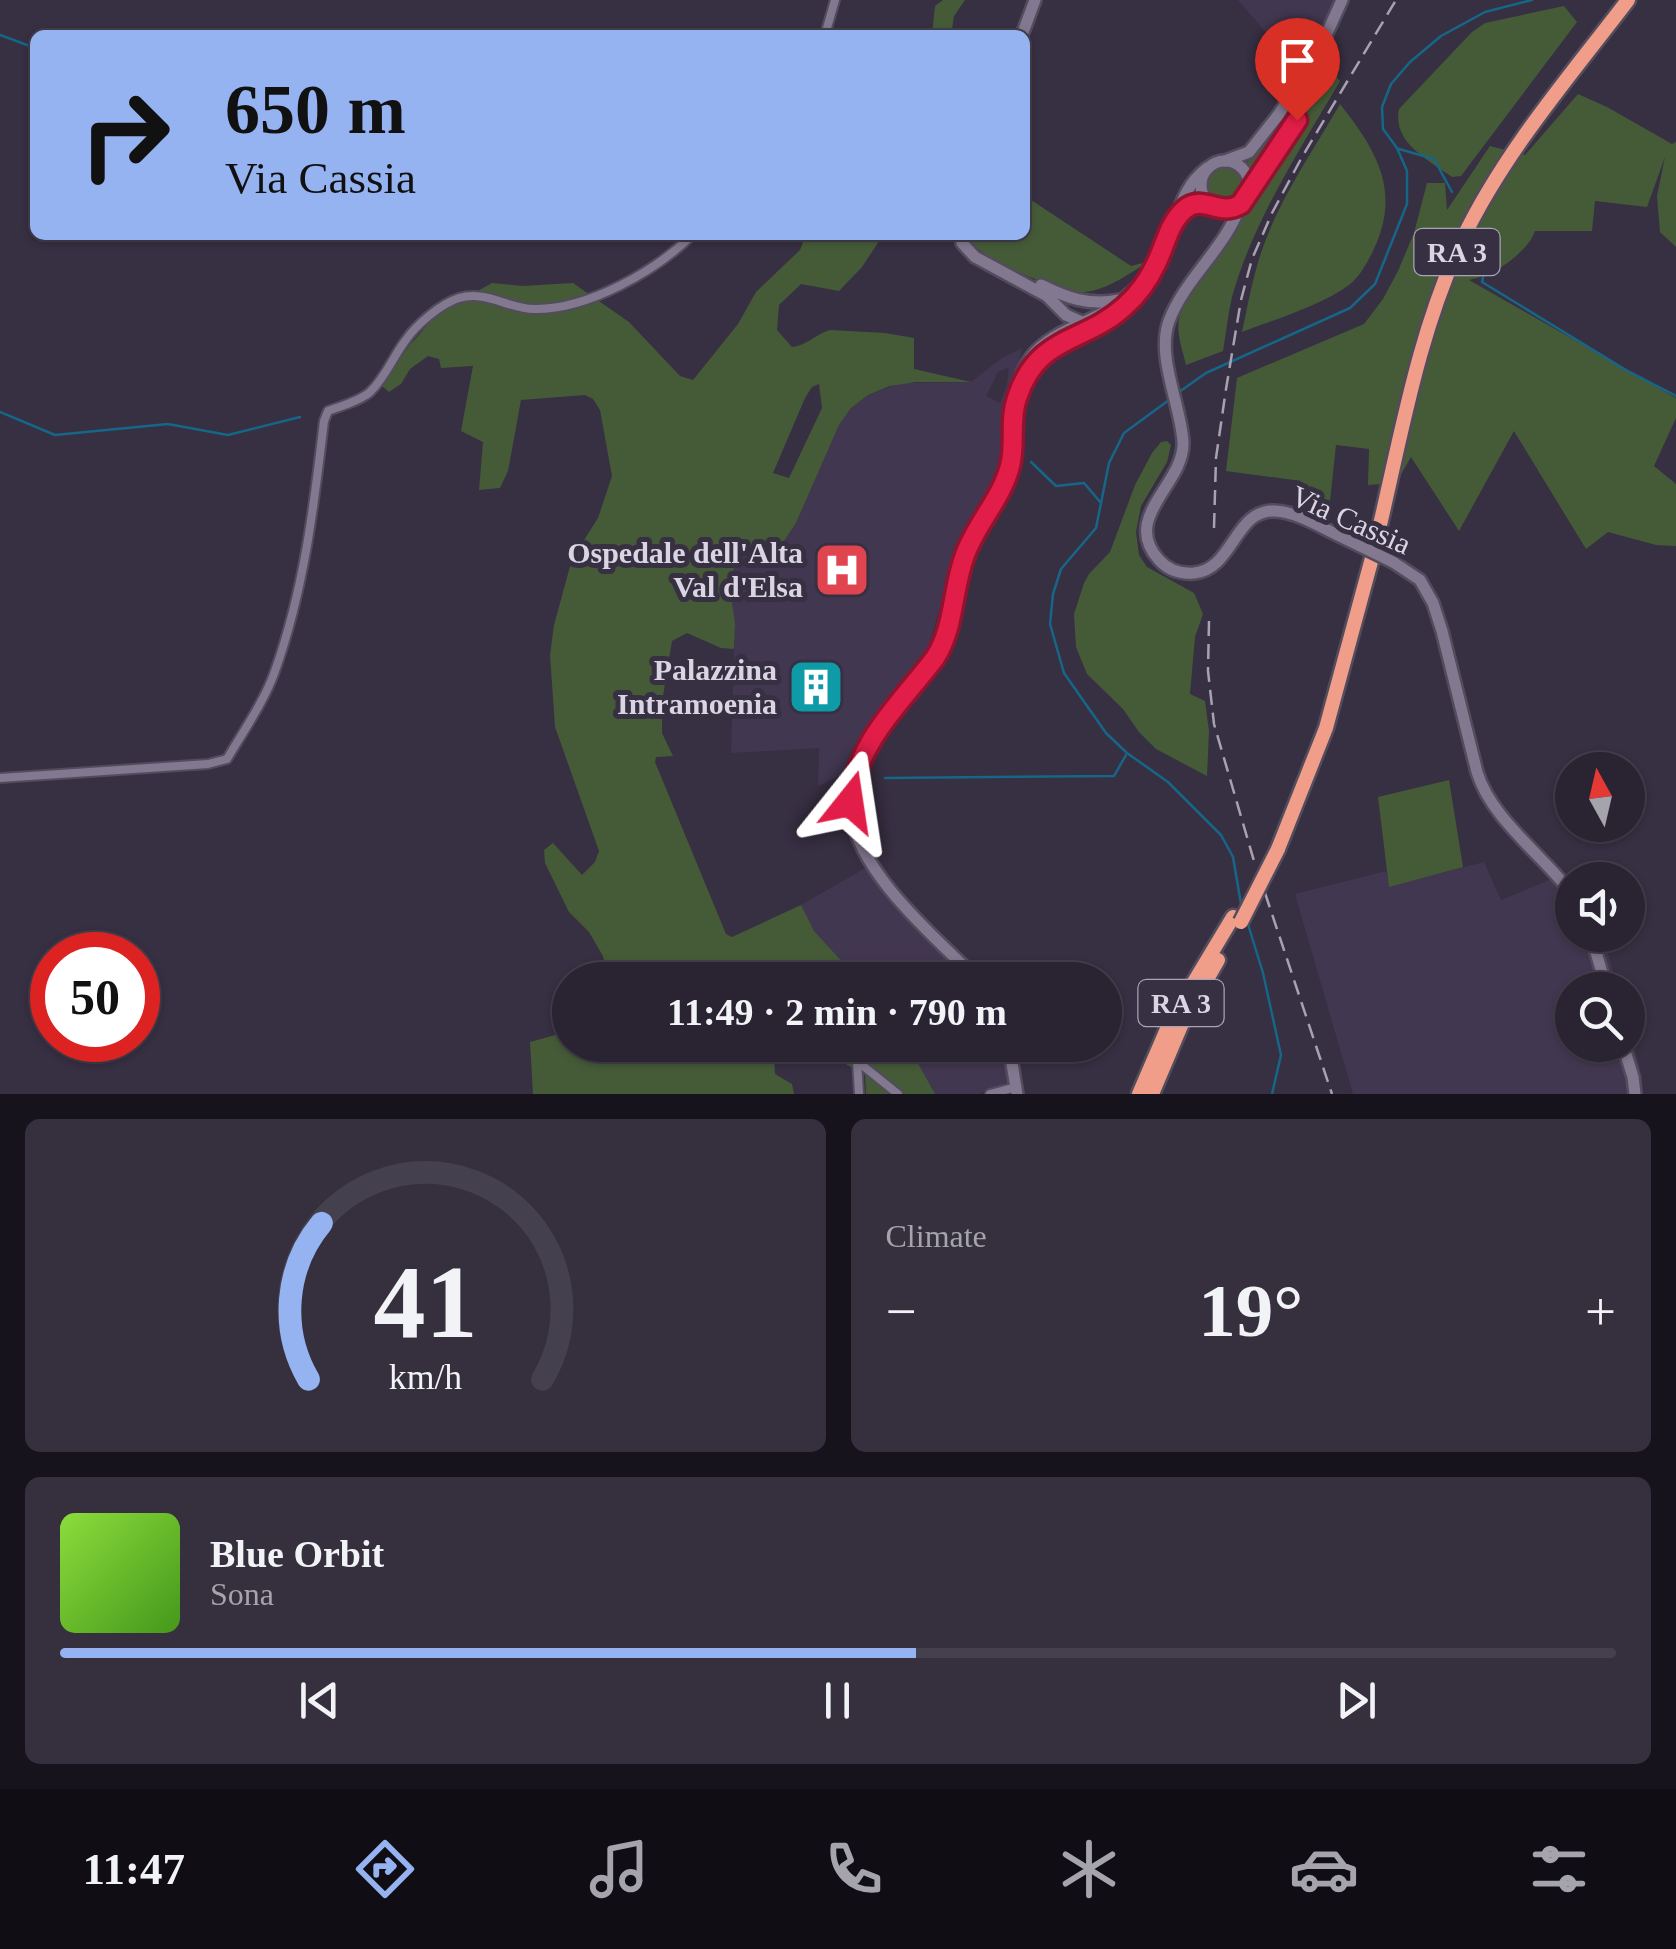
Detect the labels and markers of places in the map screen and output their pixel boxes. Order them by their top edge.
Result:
pin [1255,18,1340,121]
place label: Ospedale dell'Alta Val d'Elsa [567,536,803,603]
hospital icon: Ospedale dell'Alta Val d'Elsa [812,540,872,600]
place label: Palazzina Intramoenia [617,653,777,720]
building icon: Palazzina Intramoenia [786,657,846,717]

